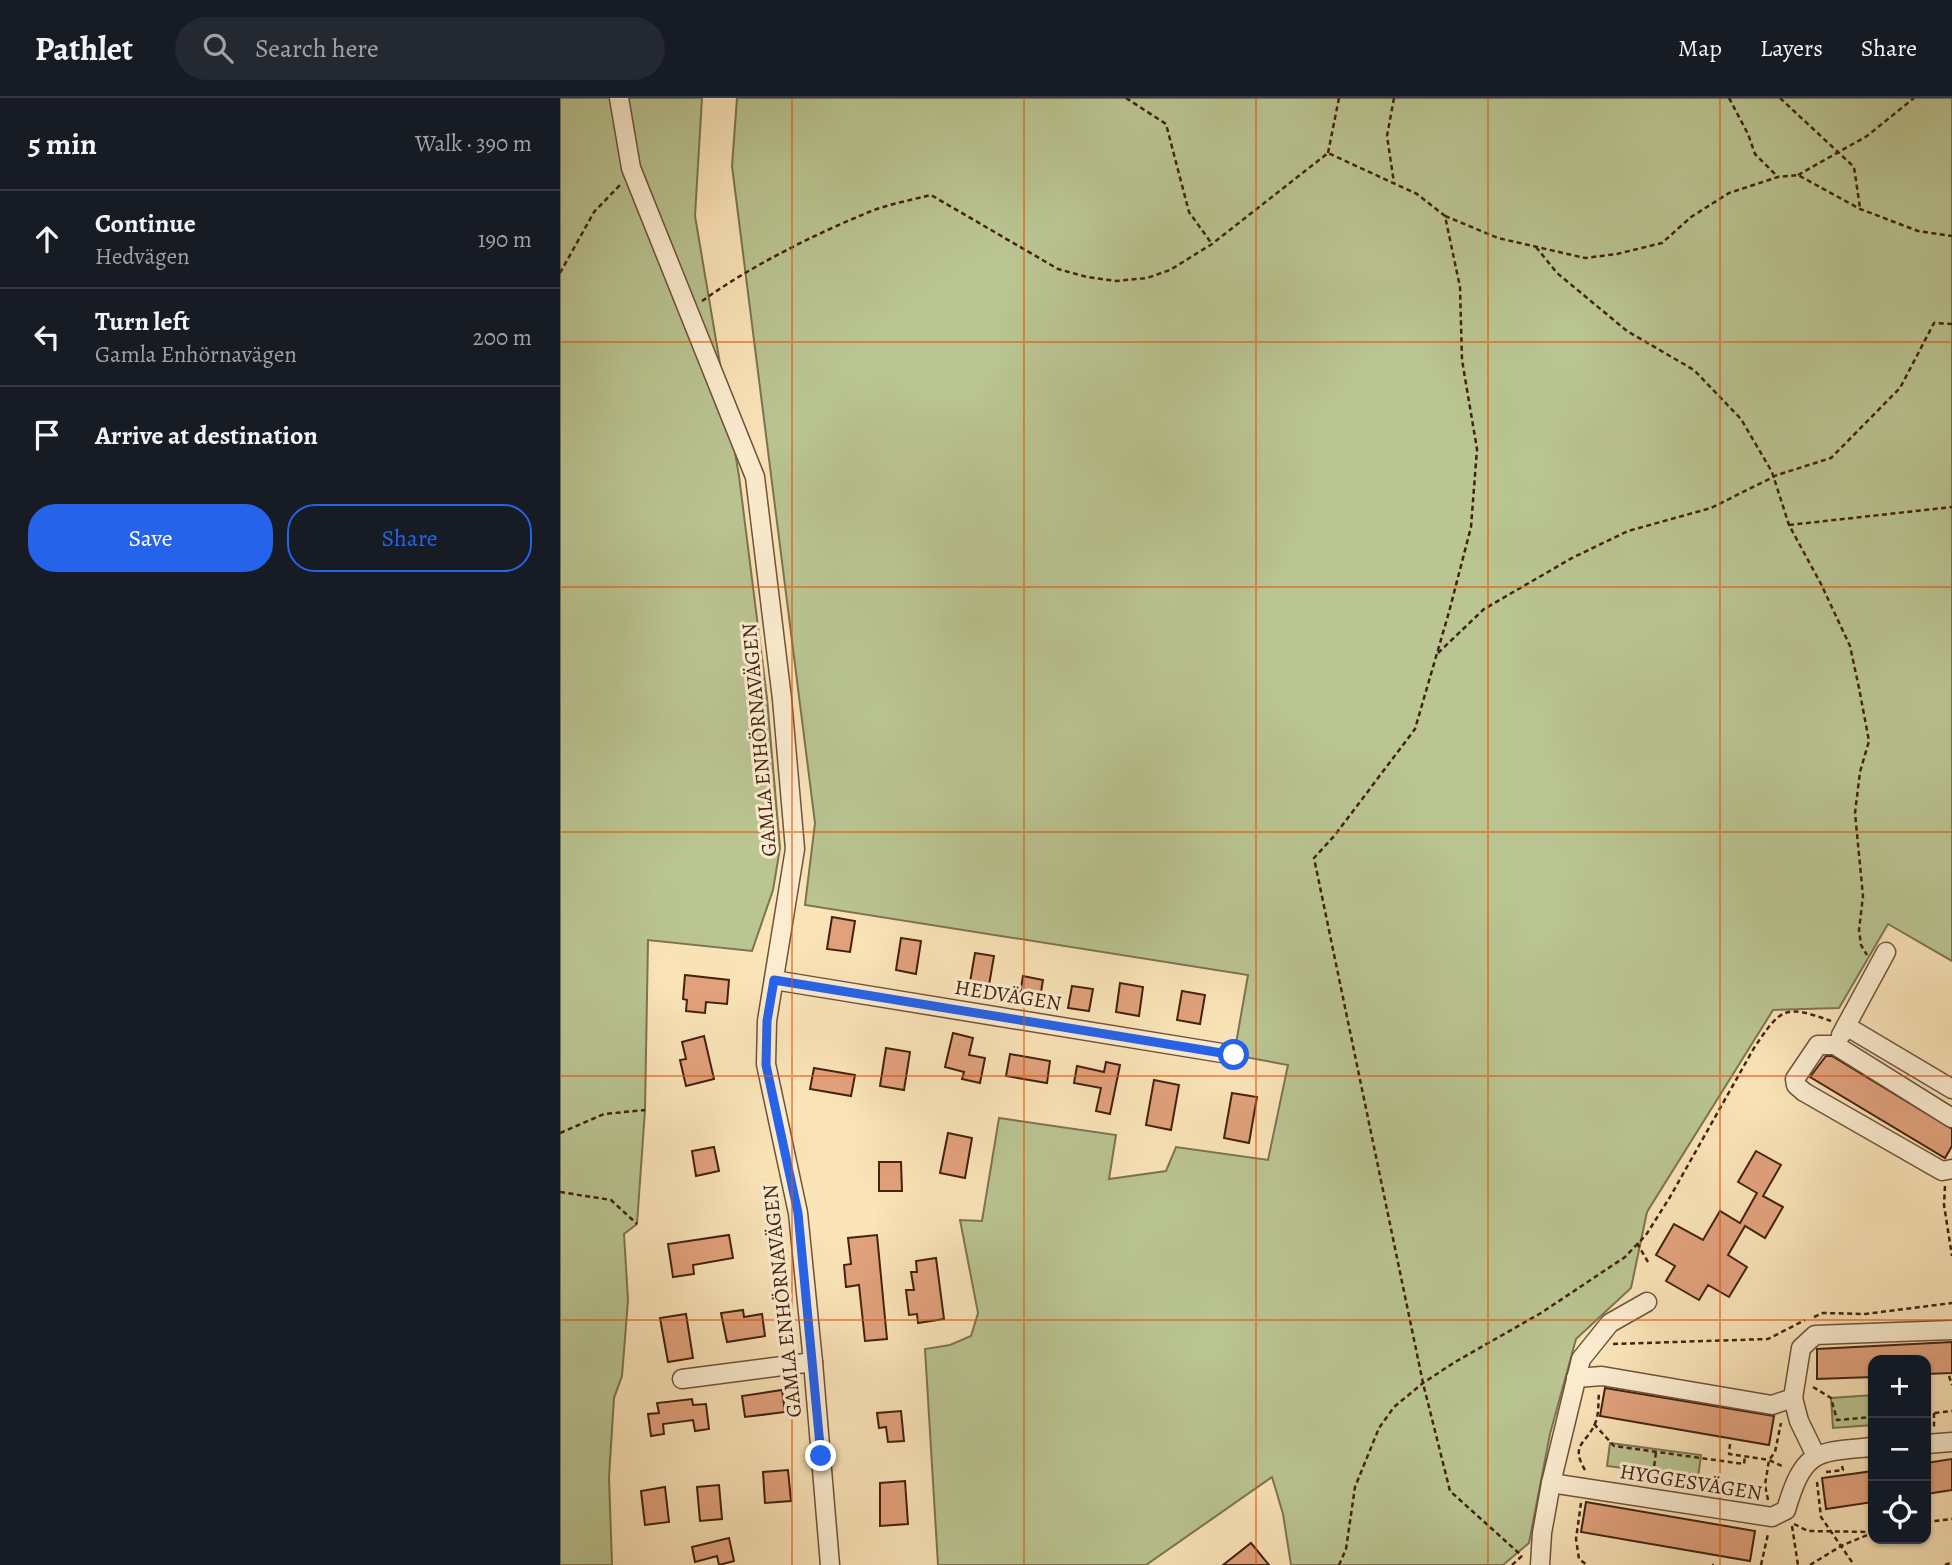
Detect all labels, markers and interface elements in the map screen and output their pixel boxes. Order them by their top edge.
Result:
search box [175,17,665,80]
text: Pathlet [35,26,133,71]
icon: search [199,29,237,67]
text: Search here [255,31,379,66]
text: Map [1678,32,1722,64]
text: Layers [1760,32,1823,64]
text: Share [1861,32,1917,64]
text: 5 min [28,124,97,164]
text: Walk · 390 m [415,128,532,159]
text: Continue [95,206,196,241]
icon: ahead [28,220,66,258]
text: 190 m [478,224,532,255]
text: Hedvägen [95,241,190,272]
text: Turn left [95,304,190,339]
icon: left [28,318,66,356]
text: 200 m [473,322,532,353]
text: Gamla Enhörnavägen [95,339,297,370]
icon: arrive [28,416,66,454]
text: Arrive at destination [95,418,318,453]
button: Save [28,504,273,572]
button: Share [287,504,532,572]
street label: GAMLA ENHÖRNAVÄGEN [735,622,783,858]
street label: HEDVÄGEN [953,973,1063,1017]
route start [1218,1039,1249,1070]
street label: GAMLA ENHÖRNAVÄGEN [756,1183,808,1419]
map controls [1868,1355,1931,1544]
button: + [1868,1355,1931,1418]
button: − [1868,1418,1931,1481]
route end [805,1440,836,1471]
street label: HYGGESVÄGEN [1618,1457,1764,1507]
button: locate [1868,1481,1931,1544]

